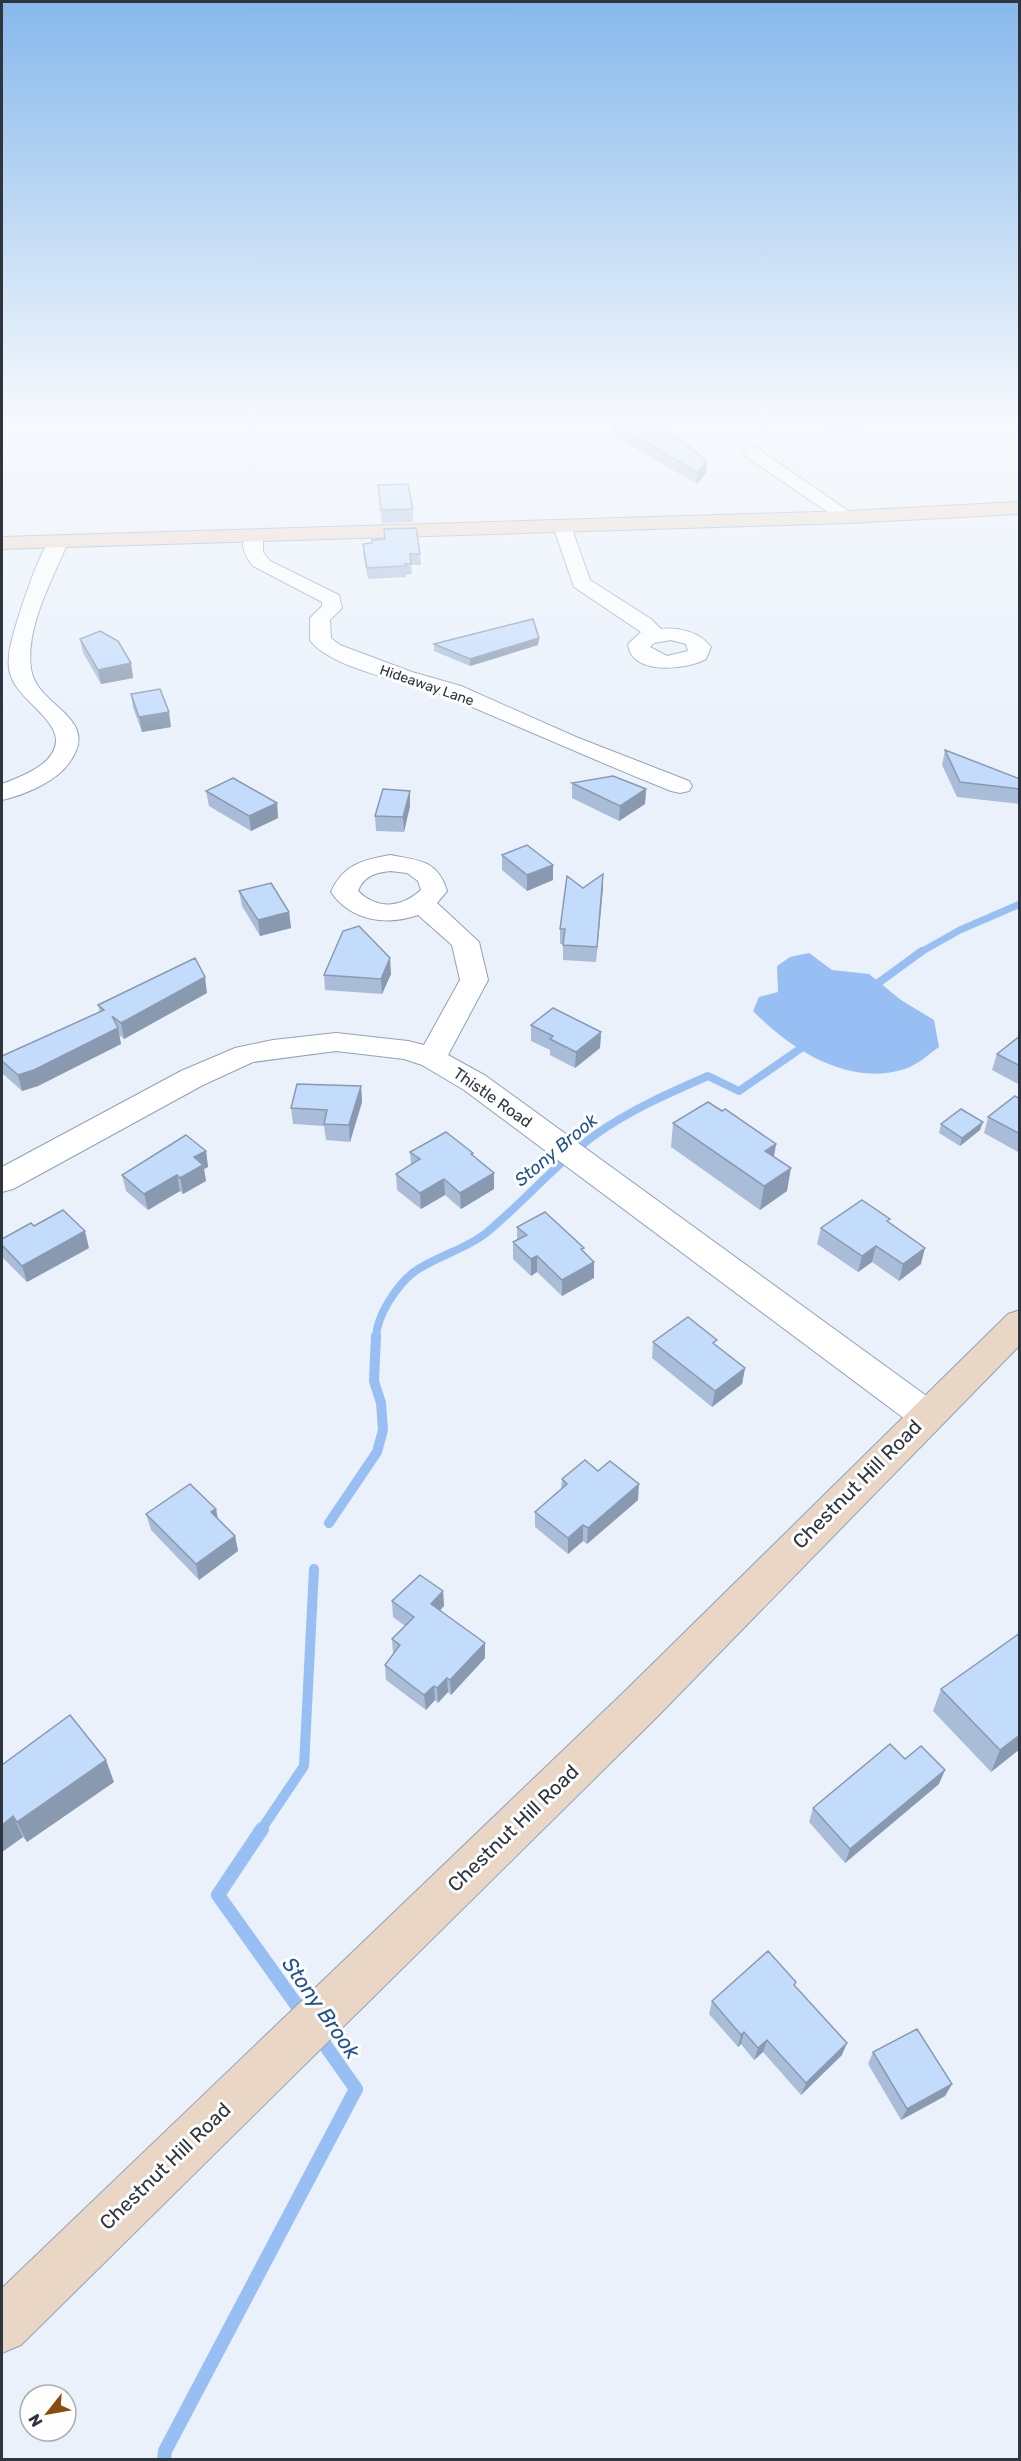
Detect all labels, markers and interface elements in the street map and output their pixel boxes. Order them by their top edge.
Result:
street label: Hideaway Lane [377,661,476,710]
street label: Thistle Road [450,1063,536,1131]
water label: Stony Brook [510,1108,603,1191]
street label: Chestnut Hill Road [787,1414,927,1554]
street label: Chestnut Hill Road [443,1759,583,1897]
water label: Stony Brook [277,1952,366,2064]
street label: Chestnut Hill Road [95,2097,235,2235]
north arrow [18,2383,78,2443]
text: N [24,2411,47,2430]

